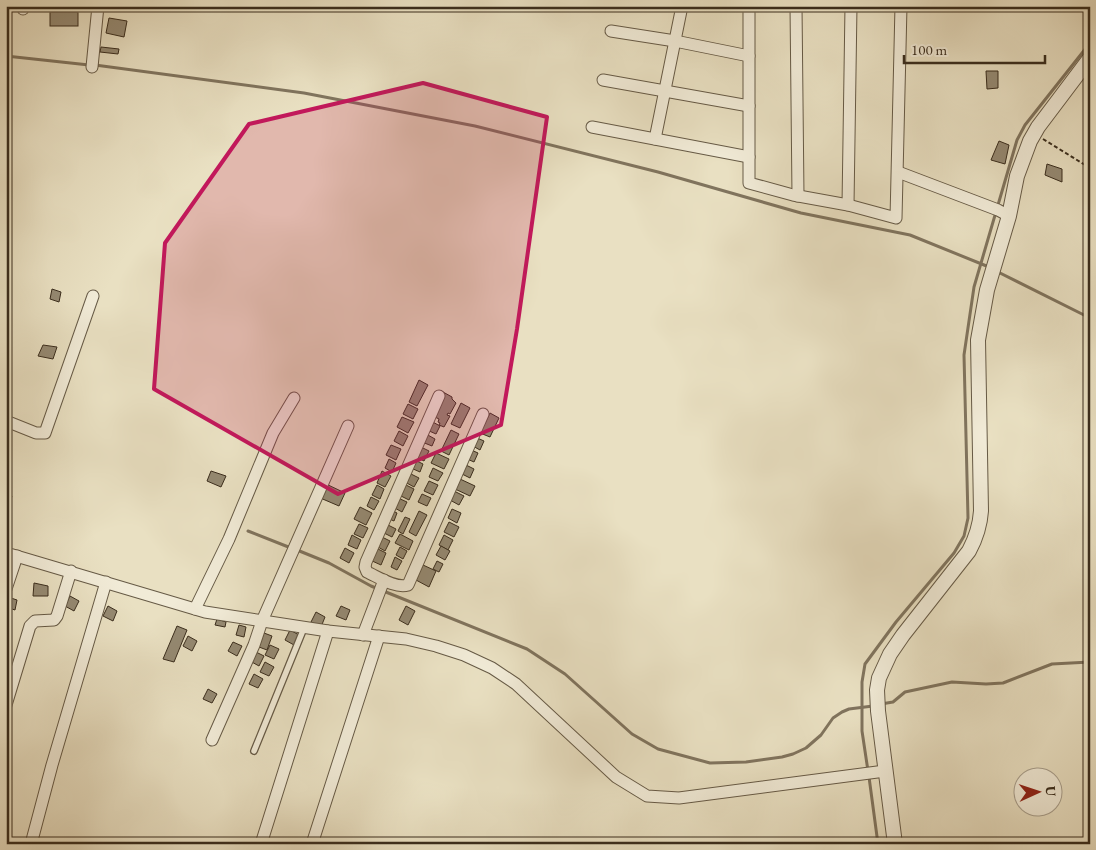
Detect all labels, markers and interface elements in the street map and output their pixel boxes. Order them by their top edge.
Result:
scale bar [904,32,1045,64]
text: 100 m [911,40,948,59]
north arrow [1014,768,1064,818]
text: U [1042,786,1060,798]

